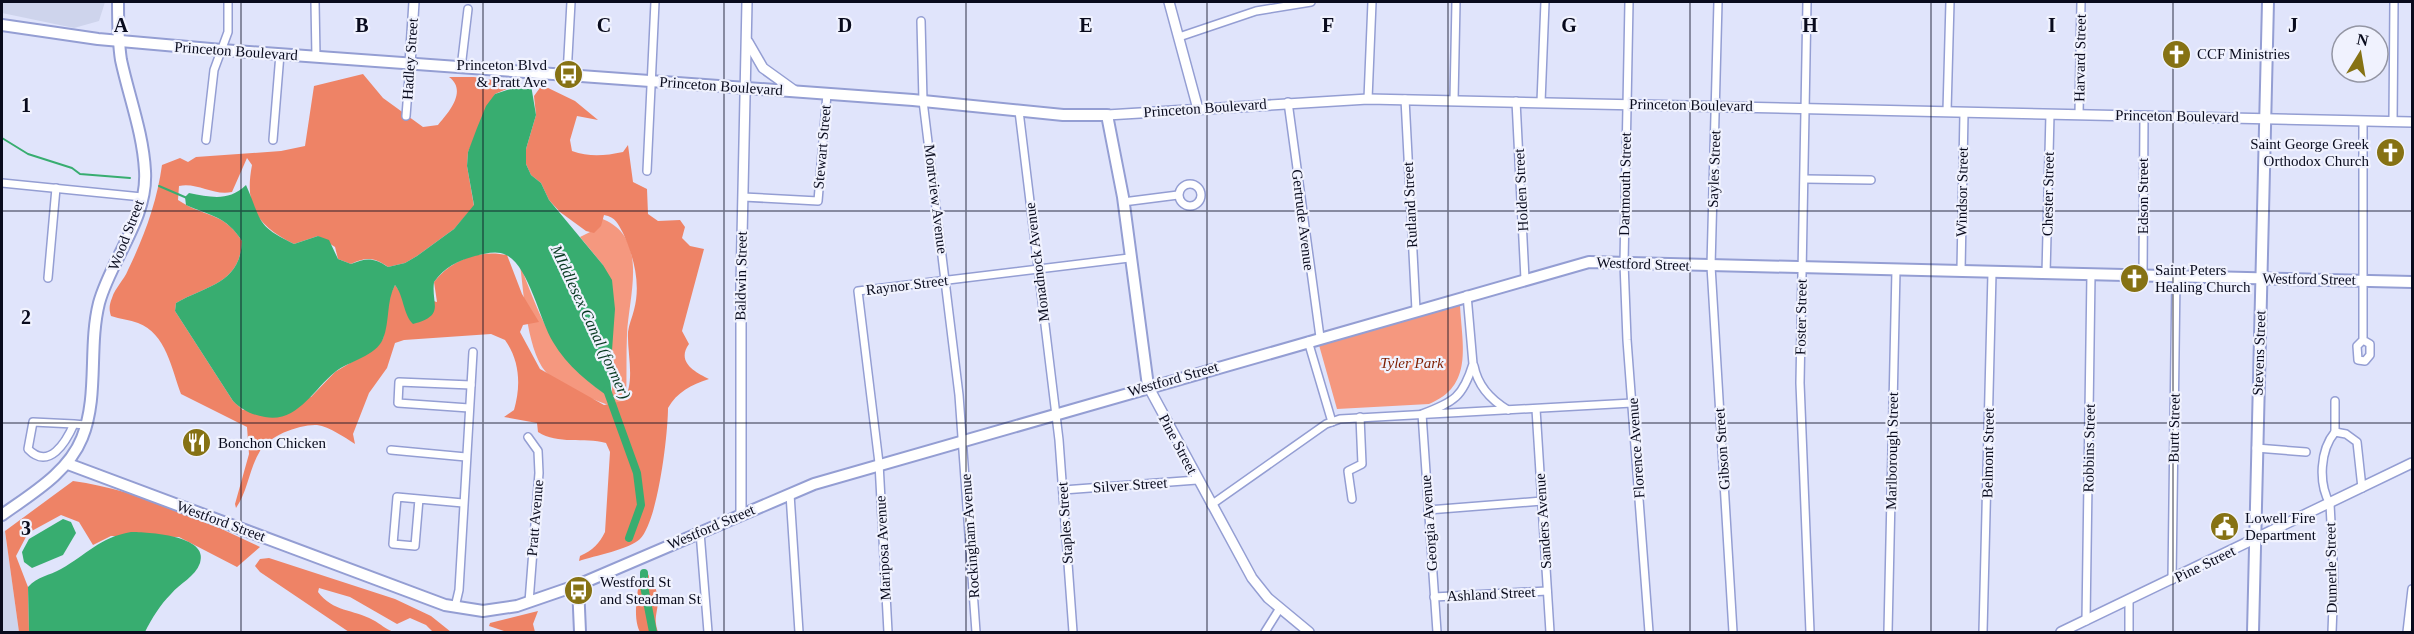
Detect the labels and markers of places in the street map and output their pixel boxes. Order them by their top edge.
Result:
church icon: CCF Ministries [2160,38,2192,70]
place label: CCF Ministries [2197,46,2290,62]
place label: Princeton Blvd & Pratt Ave [457,57,547,90]
bus stop icon: Princeton Blvd & Pratt Ave [552,58,584,90]
place label: Saint George Greek Orthodox Church [2250,136,2369,169]
church icon: Saint George Greek Orthodox Church [2374,137,2406,169]
place label: Saint Peters Healing Church [2155,262,2251,295]
church icon: Saint Peters Healing Church [2118,263,2150,295]
restaurant icon: Bonchon Chicken [181,427,213,459]
place label: Bonchon Chicken [218,435,326,451]
place label: Lowell Fire Department [2245,510,2317,543]
public building icon: Lowell Fire Department [2208,511,2240,543]
place label: Westford St and Steadman St [600,574,702,607]
bus stop icon: Westford St and Steadman St [563,575,595,607]

